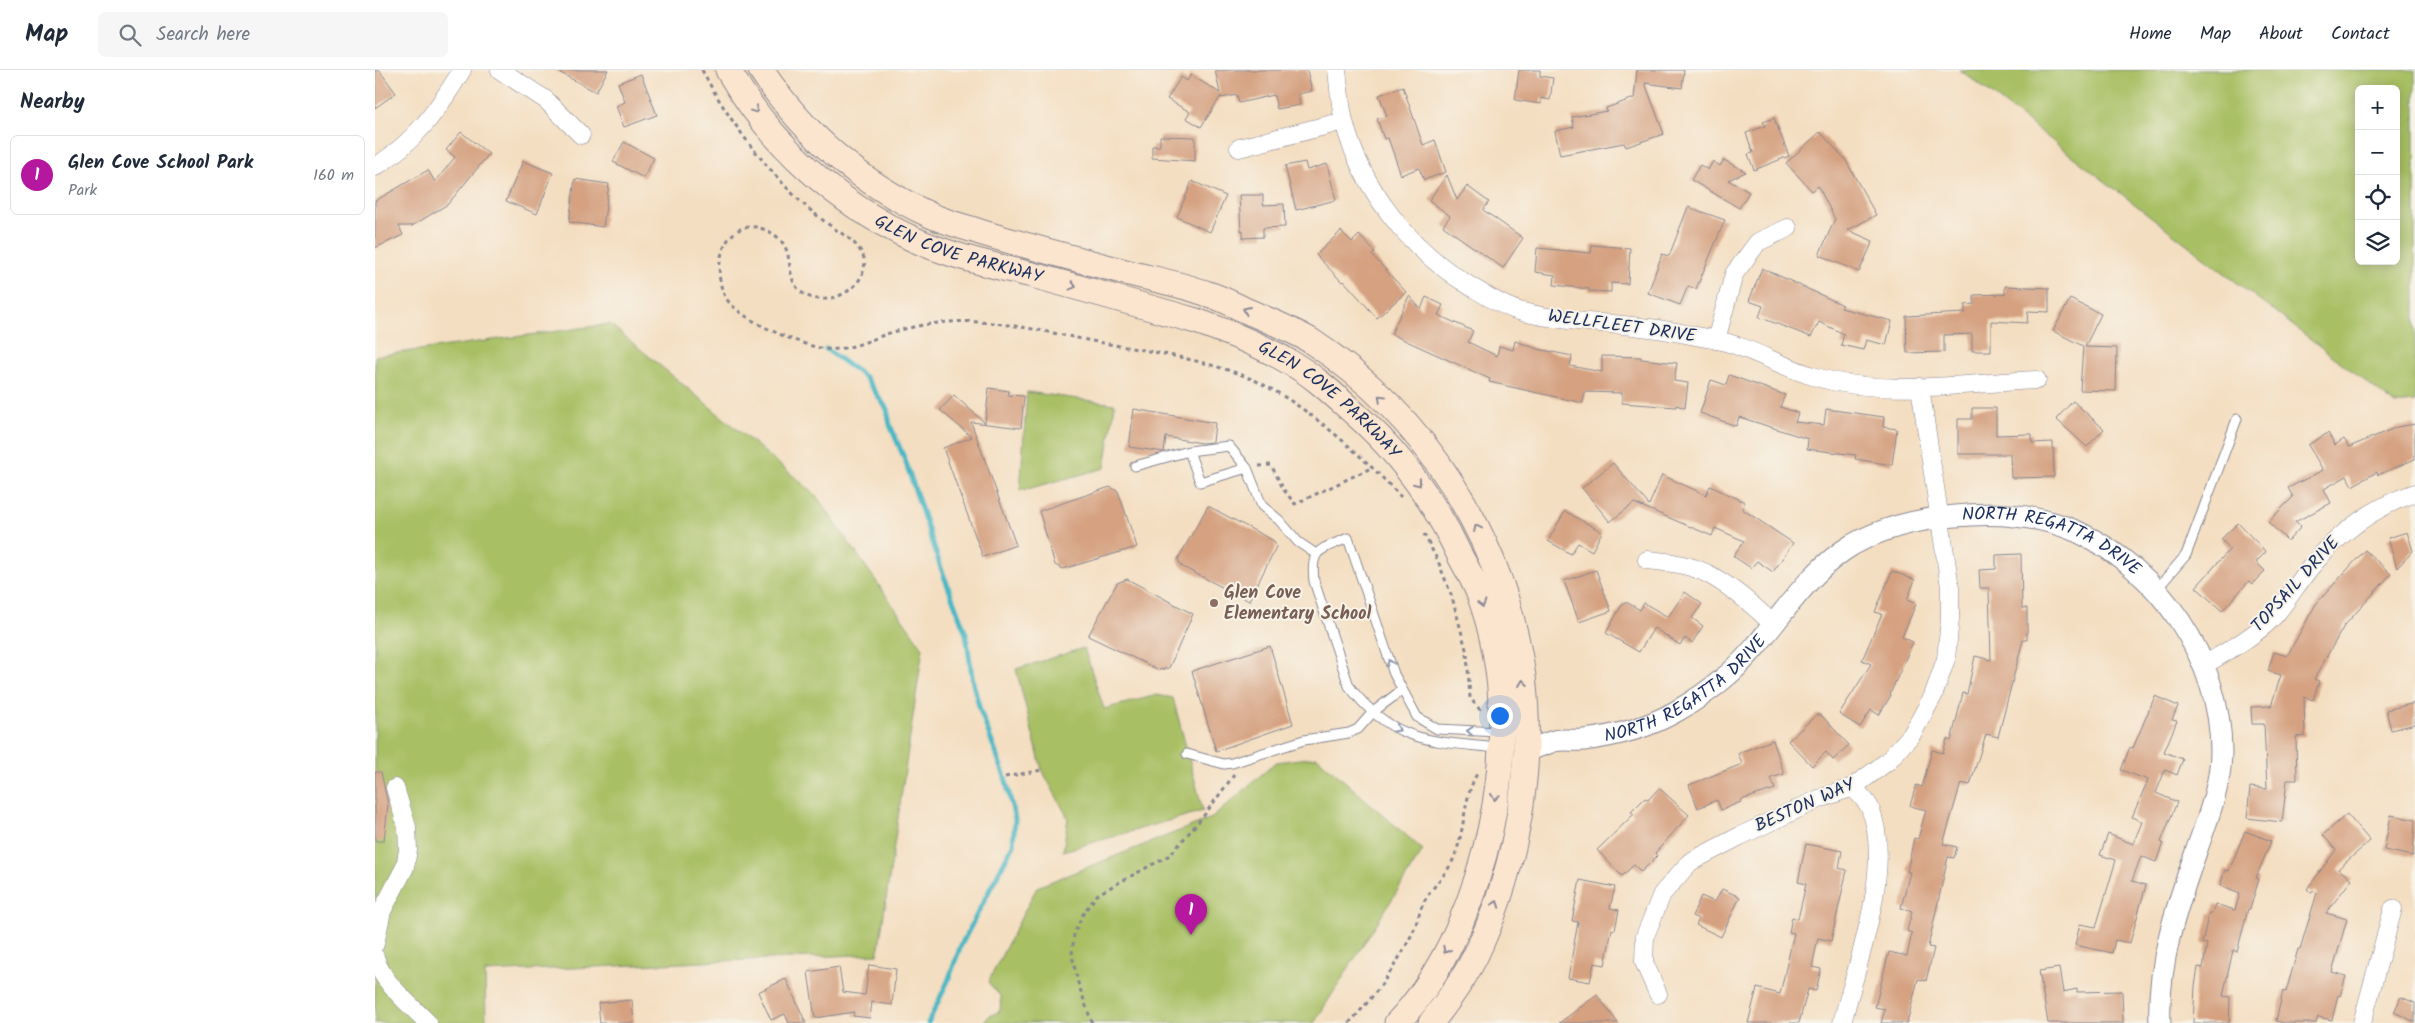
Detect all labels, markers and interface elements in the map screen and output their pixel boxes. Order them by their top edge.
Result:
search box [98,12,448,57]
text: Map [25,15,68,54]
text: Search here [156,20,250,50]
text: Home [2129,20,2172,49]
text: Map [2200,20,2231,49]
text: About [2259,20,2303,49]
text: Contact [2331,20,2390,49]
icon: search [116,21,144,49]
map controls [2355,85,2400,265]
button: + [2355,85,2400,130]
text: Nearby [20,86,85,119]
one-way arrow [750,104,758,113]
button: − [2355,130,2400,175]
text: Glen Cove School Park [68,148,253,178]
text: 1 [35,163,39,188]
text: 160 m [313,163,354,188]
button: locate [2355,175,2400,220]
text: Park [68,178,97,203]
street label: GLEN COVE PARKWAY [869,207,1047,292]
button: layers [2355,220,2400,265]
one-way arrow [1068,281,1077,291]
street label: WELLFLEET DRIVE [1546,302,1698,352]
one-way arrow [1242,306,1251,317]
street label: GLEN COVE PARKWAY [1253,333,1408,466]
one-way arrow [1378,395,1387,404]
one-way arrow [1412,477,1420,486]
street label: NORTH REGATTA DRIVE [1961,500,2148,583]
one-way arrow [1473,524,1483,533]
street label: TOPSAIL DRIVE [2245,530,2348,640]
place label: Glen Cove Elementary School [1224,579,1371,629]
marker: Glen Cove Elementary School [1208,597,1220,609]
one-way arrow [1476,599,1486,607]
street label: NORTH REGATTA DRIVE [1602,628,1774,751]
one-way arrow [1386,659,1396,668]
one-way arrow [1518,678,1529,686]
your location [1487,703,1513,729]
one-way arrow [1392,723,1401,733]
one-way arrow [1465,726,1473,737]
street label: BESTON WAY [1750,771,1860,841]
one-way arrow [1491,793,1501,801]
pin: 1 [1175,894,1207,935]
one-way arrow [1490,900,1500,909]
one-way arrow [1442,945,1452,954]

